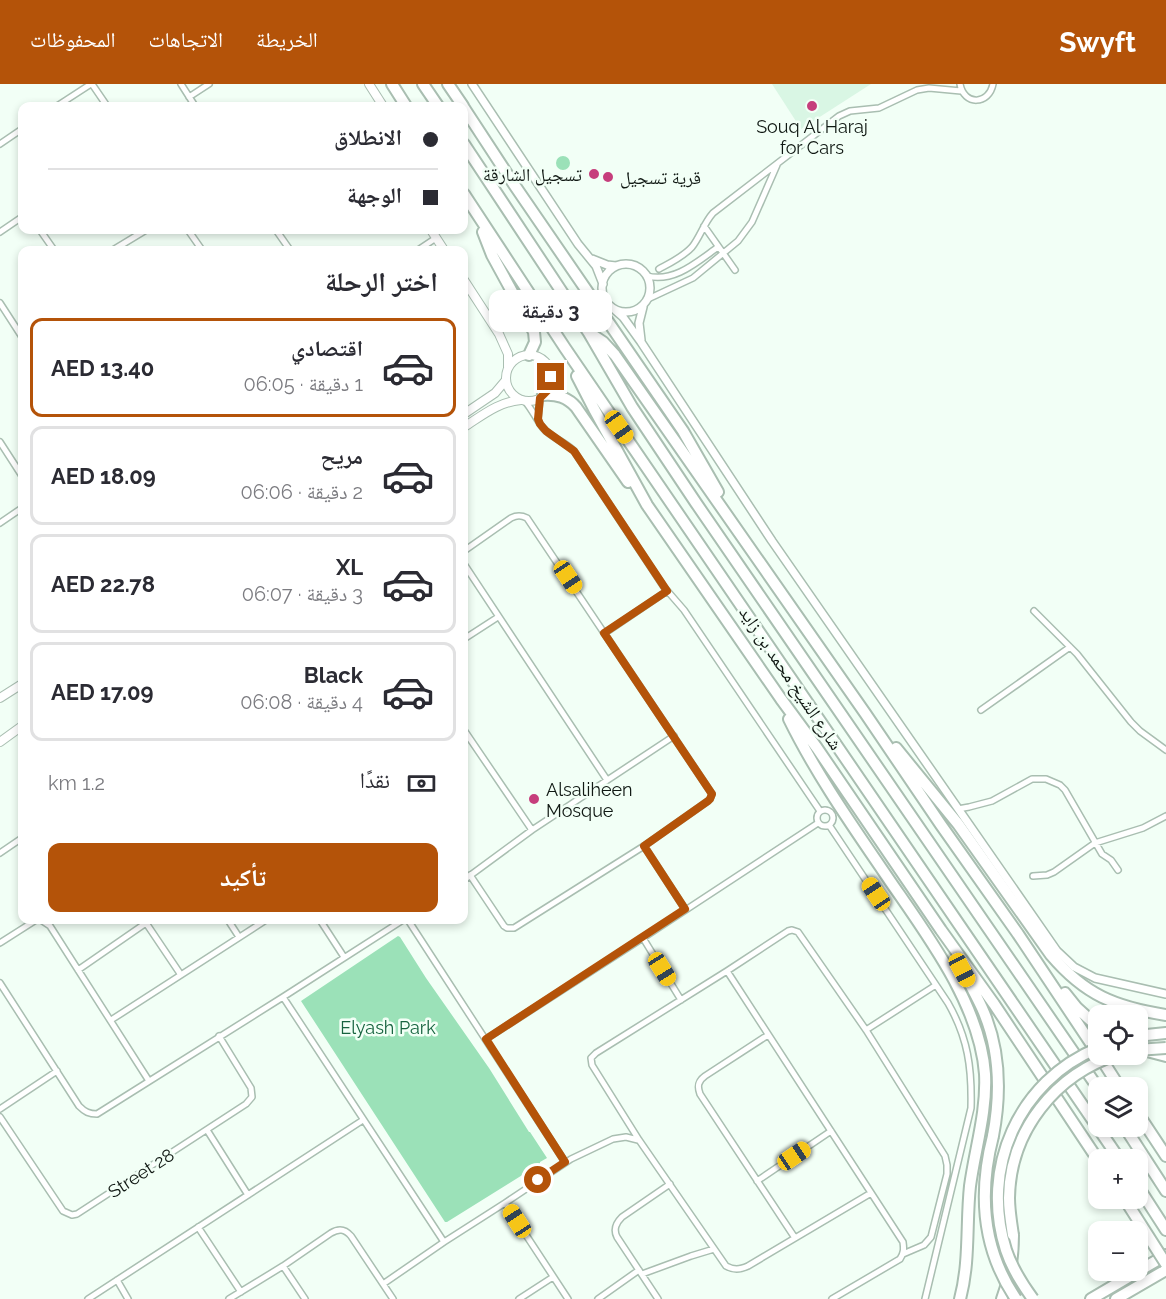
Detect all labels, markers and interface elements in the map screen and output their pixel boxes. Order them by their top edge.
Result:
text: Swyft [1059,26,1136,59]
text: المحفوظات [30,27,115,52]
text: الاتجاهات [148,27,223,52]
text: الخريطة [256,27,318,52]
marker: Souq Al Haraj for Cars [805,99,819,113]
place label: Souq Al Haraj for Cars [756,116,868,158]
text: الانطلاق [334,124,402,150]
place label: تسجيل الشارقة [483,164,582,186]
marker: تسجيل الشارقة [587,167,601,181]
place label: قرية تسجيل [620,167,701,189]
marker: قرية تسجيل [601,170,615,184]
text: الوجهة [347,182,402,208]
text: اختر الرحلة [325,266,438,297]
callout: 3 دقيقة [490,290,612,332]
text: 3 دقيقة [522,299,579,323]
text: اقتصادي [291,335,363,361]
icon: car [381,341,435,395]
text: AED 13.40 [51,355,154,381]
route end [537,363,564,390]
text: 1 دقيقة · 06:05 [243,372,363,396]
car [601,407,637,447]
text: مريح [320,443,363,469]
icon: car [381,449,435,503]
text: AED 18.09 [51,463,156,489]
text: 2 دقيقة · 06:06 [240,480,363,504]
text: XL [336,554,363,580]
icon: car [381,557,435,611]
car [550,557,586,597]
text: AED 22.78 [51,571,155,597]
text: 3 دقيقة · 06:07 [242,582,363,606]
street label: شارع الشيخ محمد بن زايد [733,602,847,755]
text: Black [304,662,363,688]
icon: car [381,665,435,719]
text: AED 17.09 [51,679,153,705]
text: 4 دقيقة · 06:08 [240,690,363,714]
text: نقدًا [360,767,390,793]
icon: cash [405,767,438,800]
text: 1.2 km [48,771,105,795]
place label: Alsaliheen Mosque [546,779,633,821]
marker: Alsaliheen Mosque [527,792,541,806]
button: تأكيد [48,843,438,912]
car [858,874,894,914]
car [645,949,679,989]
car [946,950,978,990]
map controls [1088,1005,1148,1281]
button: locate [1088,1005,1148,1065]
park label: Elyash Park [340,1017,436,1038]
button: layers [1088,1077,1148,1137]
car [774,1138,814,1174]
street label: Street 28 [104,1144,178,1202]
button: + [1088,1149,1148,1209]
route start [524,1166,551,1193]
car [500,1201,534,1241]
button: − [1088,1221,1148,1281]

